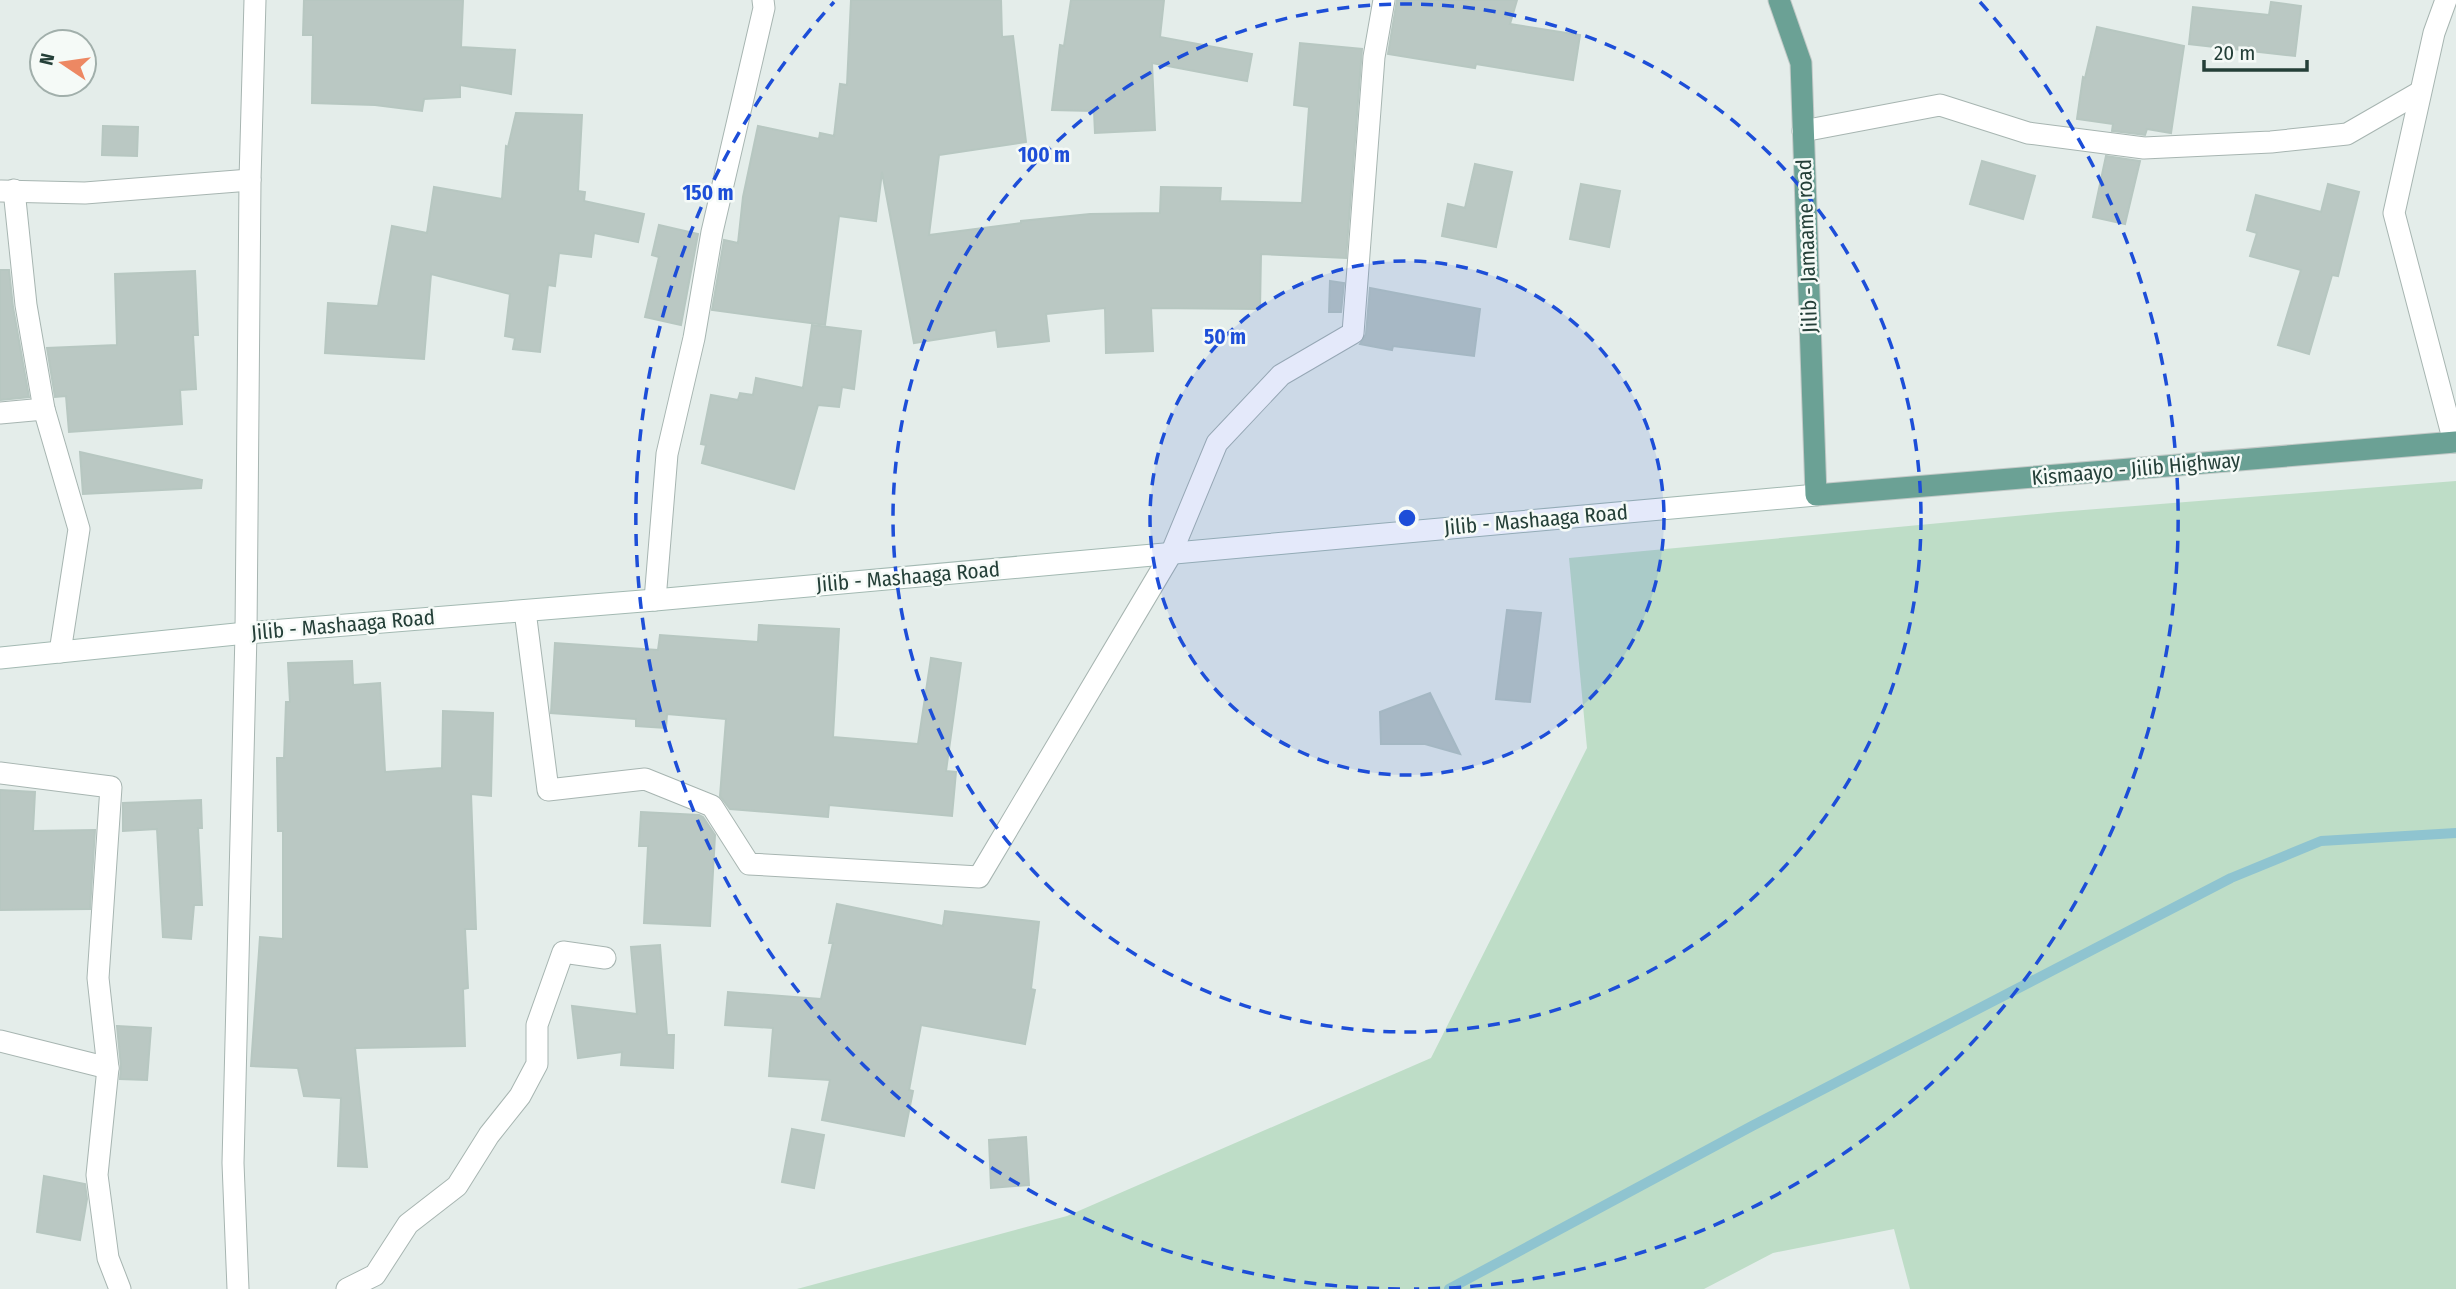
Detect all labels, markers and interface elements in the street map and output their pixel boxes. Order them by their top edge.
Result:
north arrow [28,28,98,98]
scale bar [2204,28,2307,72]
text: 20 m [2214,40,2255,66]
text: N [34,51,59,67]
text: 100 m [1018,142,1070,168]
street label: Jilib - Jamaame road [1791,159,1823,333]
text: 150 m [682,180,734,206]
text: 50 m [1204,324,1246,350]
street label: Kismaayo - Jilib Highway [2031,447,2242,491]
street label: Jilib - Mashaaga Road [1443,499,1629,541]
centre of rings [1395,506,1419,530]
street label: Jilib - Mashaaga Road [815,556,1001,598]
street label: Jilib - Mashaaga Road [250,604,436,646]

